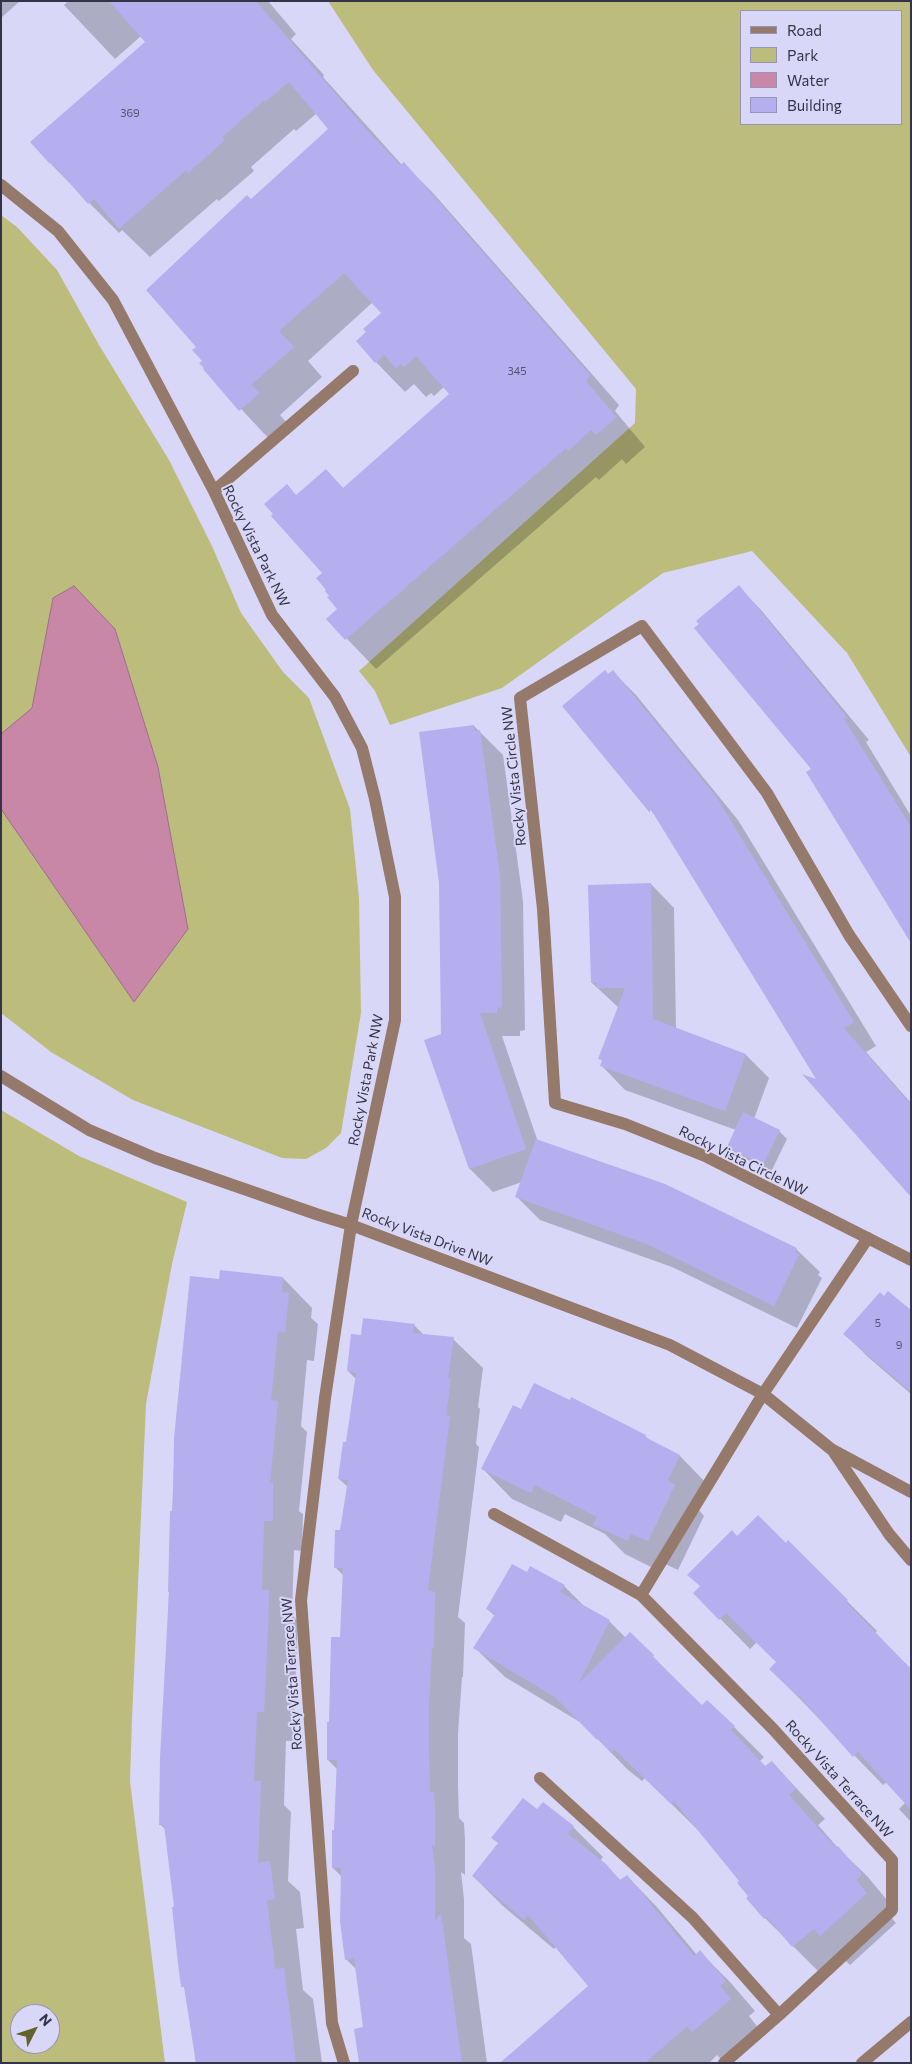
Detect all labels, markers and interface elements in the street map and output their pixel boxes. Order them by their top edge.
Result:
legend [740,10,902,125]
text: Road [787,21,822,39]
text: Park [787,46,818,64]
text: Water [787,71,829,89]
text: Building [787,96,842,114]
house number: 369 [120,106,140,120]
house number: 345 [507,364,527,378]
street label: Rocky Vista Park NW [219,482,293,610]
street label: Rocky Vista Circle NW [498,705,530,847]
street label: Rocky Vista Park NW [345,1013,387,1147]
street label: Rocky Vista Circle NW [676,1123,810,1199]
street label: Rocky Vista Drive NW [359,1204,495,1270]
house number: 5 [875,1316,881,1330]
house number: 9 [896,1338,902,1352]
street label: Rocky Vista Terrace NW [278,1597,306,1751]
street label: Rocky Vista Terrace NW [782,1717,896,1841]
north arrow [10,2004,60,2054]
text: N [36,2010,56,2029]

